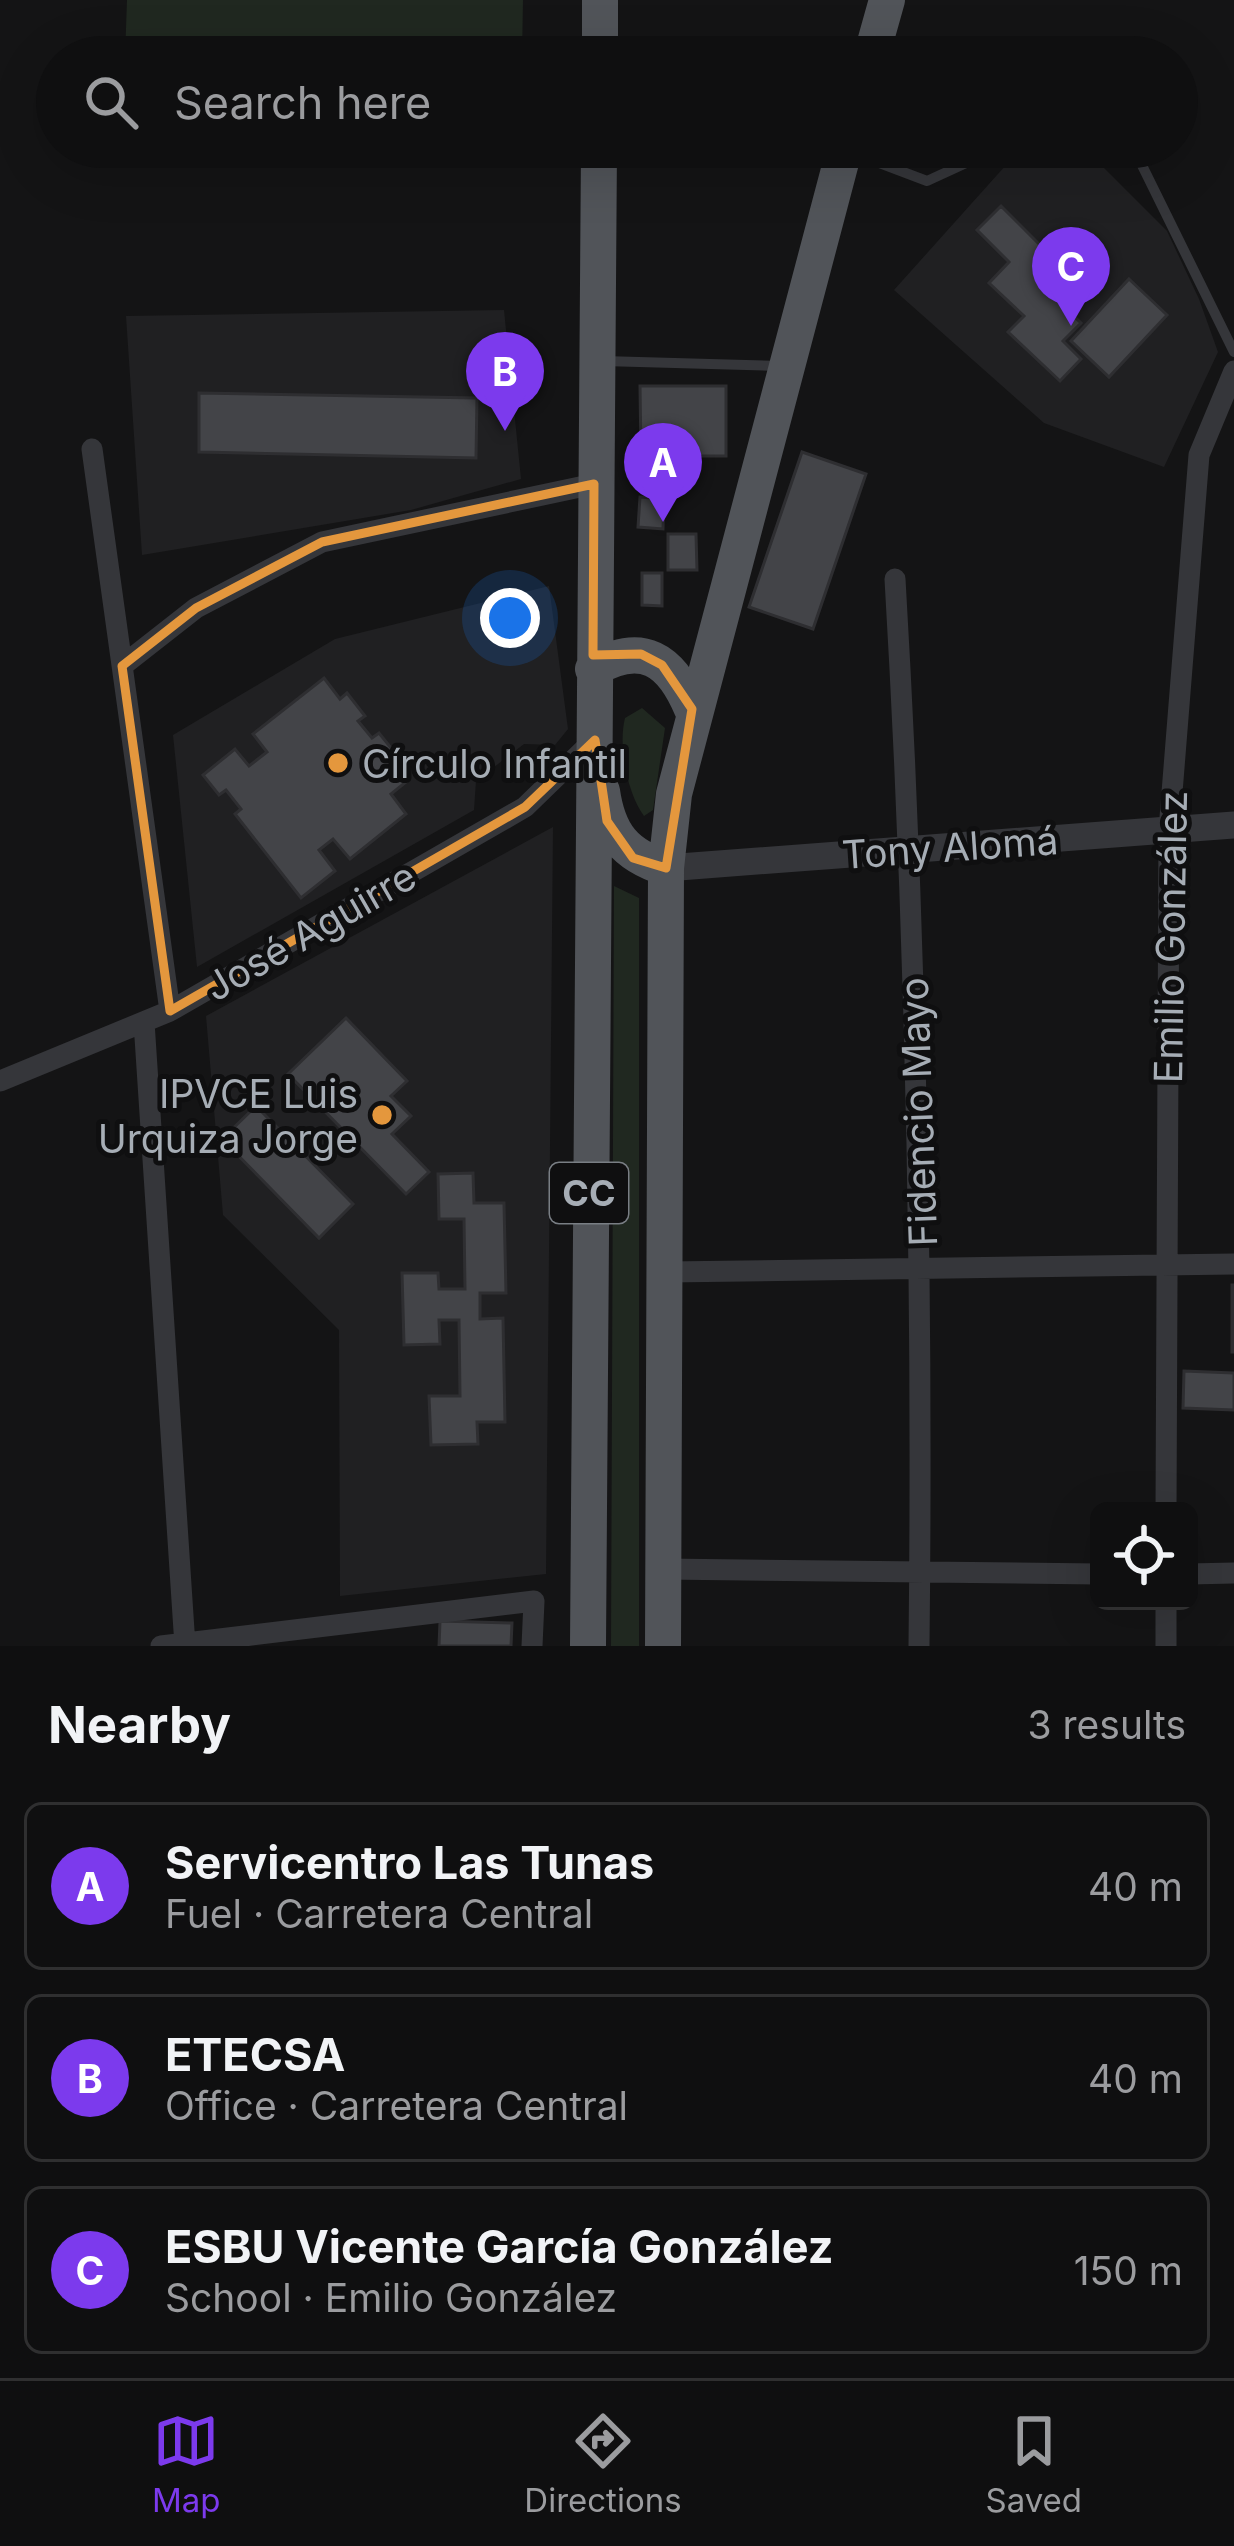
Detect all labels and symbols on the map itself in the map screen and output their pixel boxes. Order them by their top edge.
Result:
pin: C [1032,227,1110,326]
pin: B [466,332,544,431]
pin: A [624,423,702,522]
your location [480,588,540,648]
place label: Círculo Infantil [362,740,627,787]
marker: Círculo Infantil [325,750,351,776]
street label: Emilio González [1144,790,1196,1084]
street label: Tony Alomá [840,816,1060,878]
street label: José Aguirre [196,852,424,1010]
street label: Fidencio Mayo [890,977,946,1247]
place label: IPVCE Luis Urquiza Jorge [98,1070,358,1162]
marker: IPVCE Luis Urquiza Jorge [369,1102,395,1128]
road number: CC [550,1163,628,1223]

